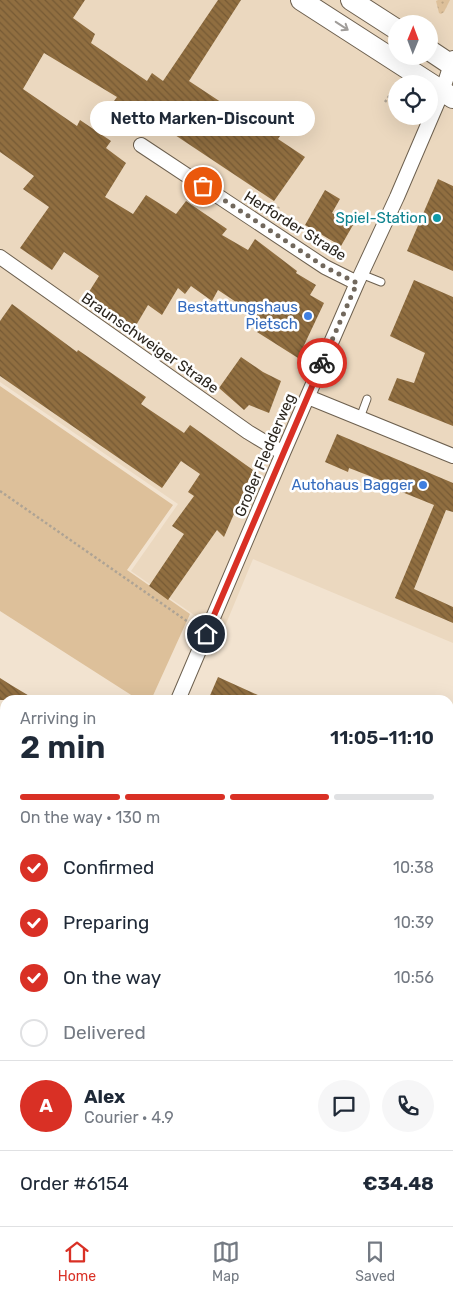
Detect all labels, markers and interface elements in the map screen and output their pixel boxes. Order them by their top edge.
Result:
north arrow [388,15,438,65]
map controls [388,15,438,125]
one-way arrow [334,22,348,32]
button: locate [388,75,438,125]
callout: Netto Marken-Discount [90,101,316,136]
text: Netto Marken-Discount [111,109,294,128]
pin [182,165,224,207]
icon: bag [189,172,217,200]
street label: Herforder Straße [241,187,349,265]
place label: Spiel-Station [335,209,427,227]
marker: Spiel-Station [431,212,443,224]
street label: Braunschweiger Straße [78,289,222,397]
place label: Bestattungshaus Pietsch [177,298,298,333]
marker: Bestattungshaus Pietsch [302,310,314,322]
courier [297,338,347,388]
icon: bike [308,349,336,377]
street label: Großer Fledderweg [231,390,299,520]
place label: Autohaus Bagger [291,476,413,494]
marker: Autohaus Bagger [417,479,429,491]
pin [185,613,227,655]
icon: home [192,620,220,648]
text: Arriving in [20,709,96,728]
text: 11:05–11:10 [330,726,434,749]
text: 2 min [20,728,105,766]
text: On the way · 130 m [20,808,160,827]
icon: check [20,854,48,882]
text: Confirmed [63,856,154,879]
text: 10:38 [393,858,434,877]
icon: check [20,909,48,937]
text: Preparing [63,911,149,934]
text: 10:39 [394,913,434,932]
icon: check [20,964,48,992]
text: On the way [63,966,161,989]
text: 10:56 [394,968,434,987]
text: Delivered [63,1021,146,1044]
button: chat [318,1080,370,1132]
button: phone [382,1080,434,1132]
text: Alex [84,1085,125,1108]
text: A [39,1094,53,1117]
text: Courier · 4.9 [84,1108,174,1127]
text: Order #6154 [20,1172,129,1195]
text: €34.48 [363,1172,434,1195]
tab: Home [58,1238,96,1285]
tab: Map [212,1238,240,1285]
tab: Saved [355,1238,395,1285]

